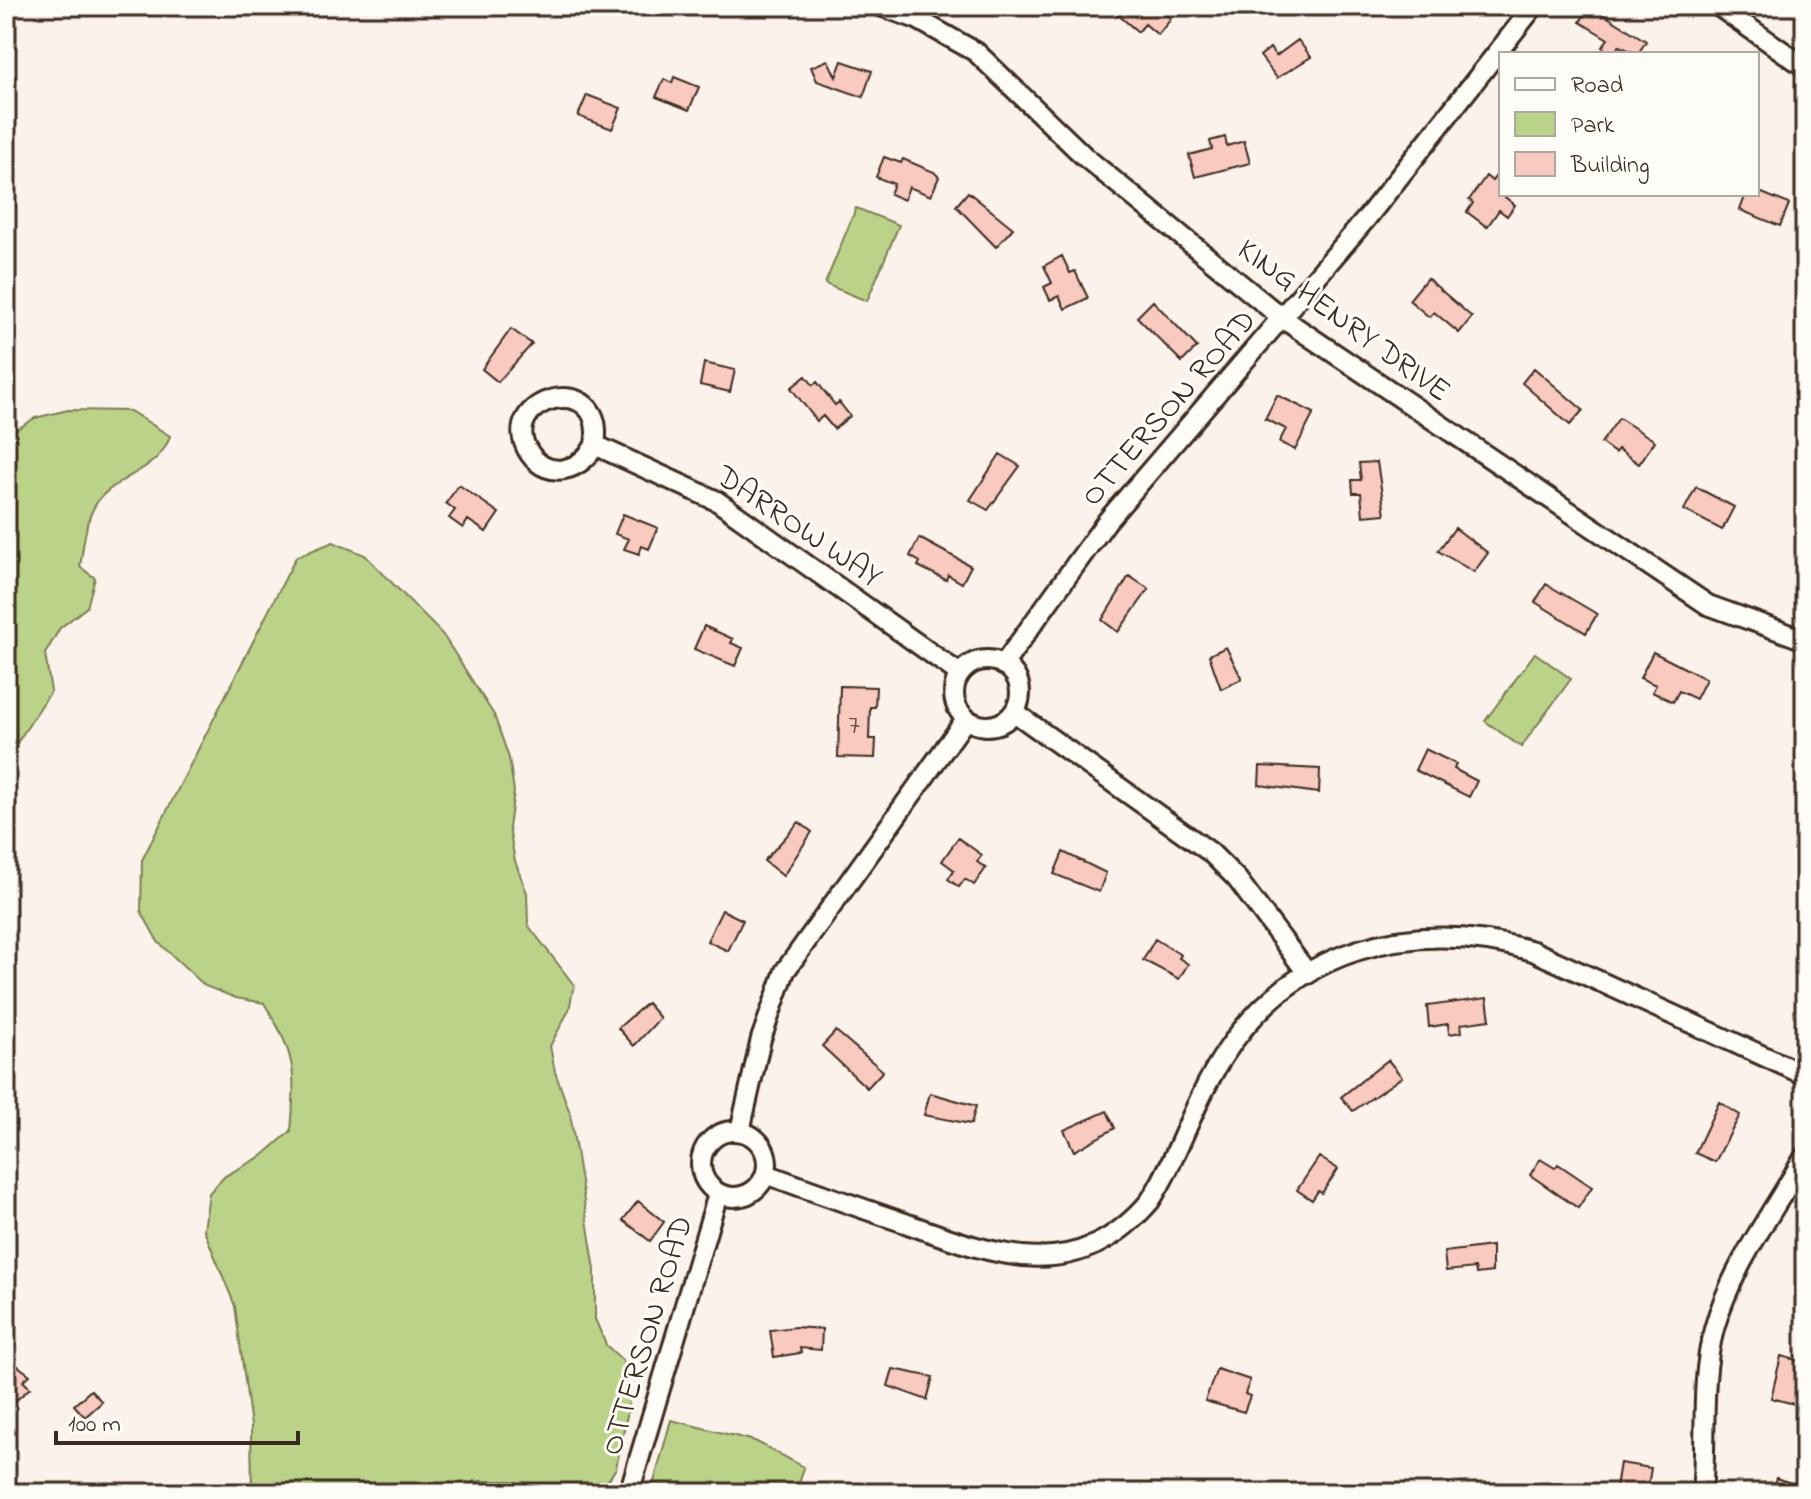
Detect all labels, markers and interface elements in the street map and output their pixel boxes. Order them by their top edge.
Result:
legend [1499,52,1759,196]
text: Road [1571,69,1624,104]
text: Park [1571,109,1615,144]
text: Building [1570,149,1650,184]
street label: KING HENRY DRIVE [1226,228,1459,415]
street label: OTTERSON ROAD [1070,300,1269,518]
street label: DARROW WAY [705,454,891,601]
house number: 7 [848,706,860,747]
street label: OTTERSON ROAD [590,1210,707,1462]
scale bar [56,1395,298,1445]
text: 100 m [68,1408,121,1443]

